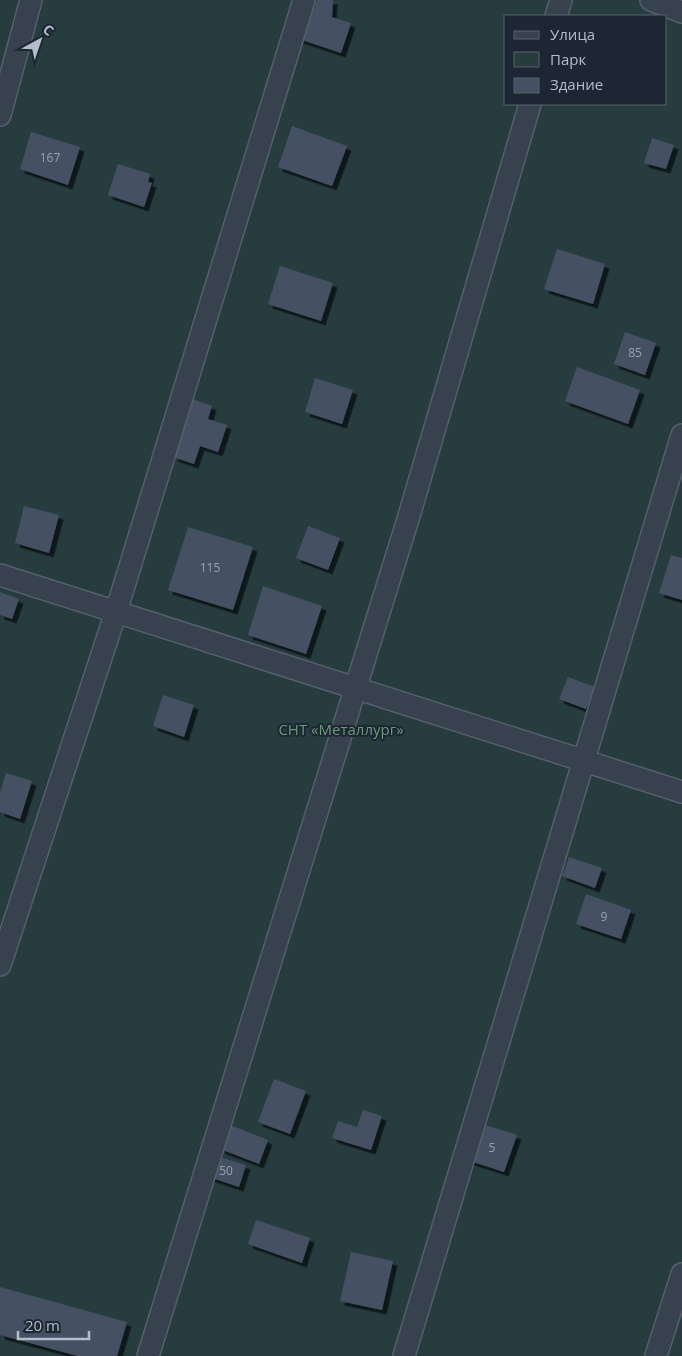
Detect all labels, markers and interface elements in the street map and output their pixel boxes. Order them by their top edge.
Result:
north arrow [15,15,65,65]
legend [504,15,667,105]
text: С [39,20,58,40]
text: Улица [550,24,595,44]
text: Парк [550,49,586,69]
text: Здание [550,74,603,94]
house number: 167 [40,149,60,166]
house number: 85 [628,344,642,361]
house number: 115 [200,559,220,576]
park label: СНТ «Металлург» [278,719,404,739]
house number: 9 [601,908,608,925]
house number: 5 [489,1139,496,1156]
house number: 50 [219,1162,233,1179]
scale bar [18,1308,89,1340]
text: 20 m [25,1315,60,1335]

